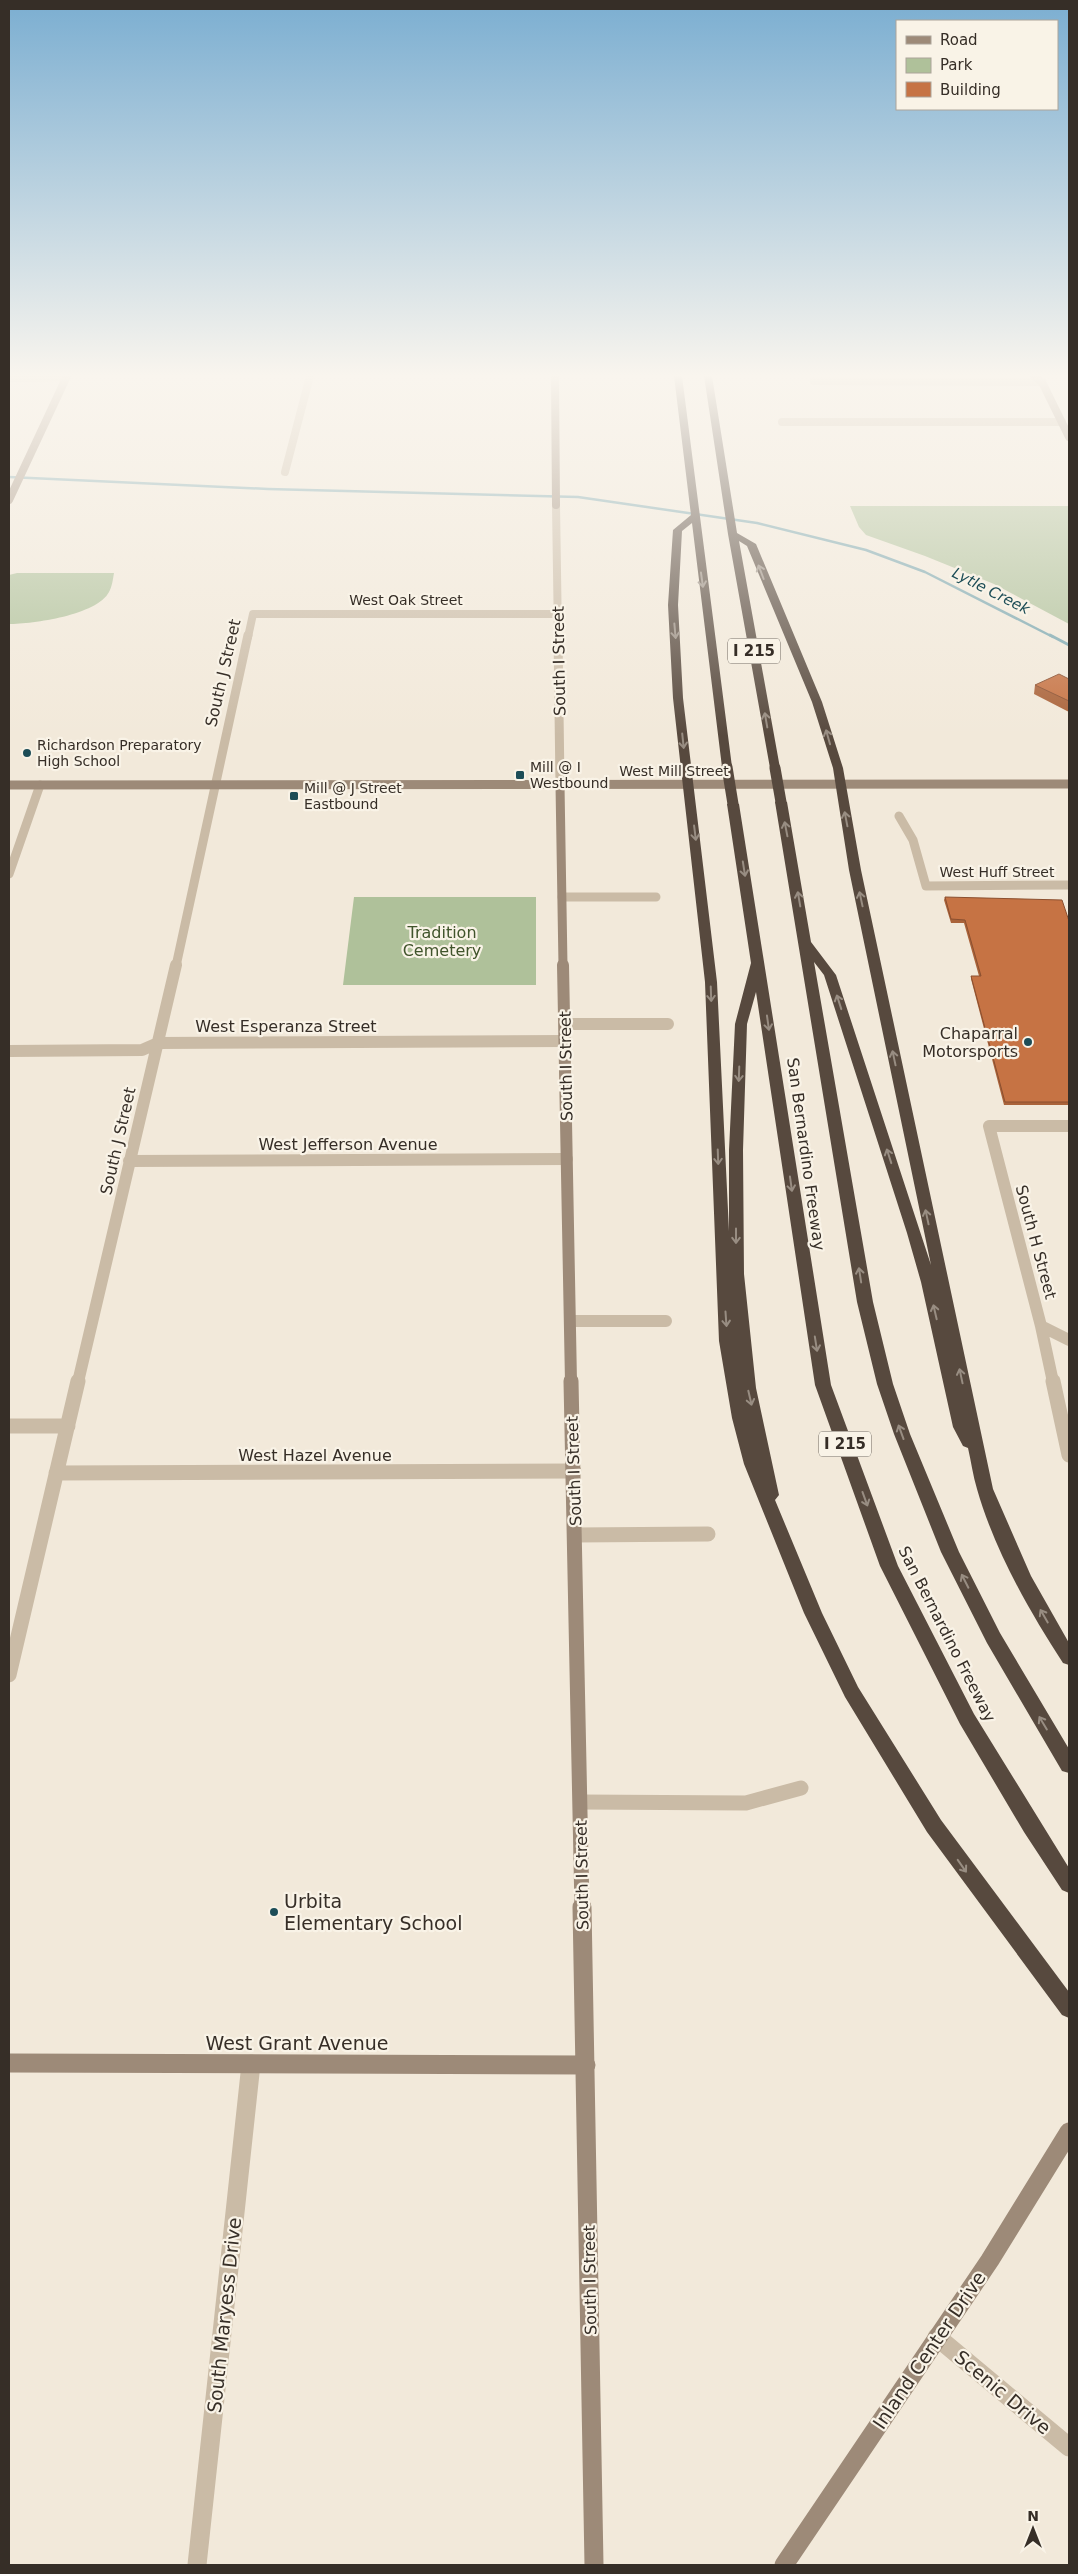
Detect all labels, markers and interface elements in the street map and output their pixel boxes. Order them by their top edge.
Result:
legend [896,20,1058,110]
text: Road [940,31,978,49]
text: Park [940,56,973,74]
text: Building [940,81,1001,99]
water label: Lytle Creek [949,564,1034,619]
one-way arrow [756,565,765,580]
one-way arrow [698,572,708,588]
street label: West Oak Street [349,592,463,608]
street label: South I Street [549,606,569,716]
street label: South J Street [201,617,245,729]
one-way arrow [670,623,680,639]
road number: I 215 [728,638,780,664]
one-way arrow [761,712,771,728]
one-way arrow [822,730,832,746]
one-way arrow [678,733,688,749]
place label: Richardson Preparatory High School [37,737,202,769]
marker: Richardson Preparatory High School [21,747,33,759]
place label: Mill @ I Westbound [530,759,609,791]
street label: West Mill Street [619,763,729,779]
marker: Mill @ I Westbound [514,769,526,781]
place label: Mill @ J Street Eastbound [304,780,402,812]
marker: Mill @ J Street Eastbound [288,790,300,802]
one-way arrow [840,812,850,828]
one-way arrow [781,822,790,838]
one-way arrow [690,824,700,840]
one-way arrow [739,861,749,877]
street label: West Huff Street [940,864,1055,880]
one-way arrow [793,892,803,908]
one-way arrow [856,892,866,908]
park label: Tradition Cemetery [403,923,481,960]
one-way arrow [707,986,716,1002]
one-way arrow [833,994,843,1010]
street label: South I Street [556,1011,576,1121]
one-way arrow [763,1014,773,1030]
street label: West Esperanza Street [195,1017,377,1036]
place label: Chaparral Motorsports [922,1024,1018,1061]
marker: Chaparral Motorsports [1022,1036,1034,1048]
one-way arrow [889,1051,899,1067]
street label: San Bernardino Freeway [783,1056,829,1252]
one-way arrow [734,1065,744,1081]
street label: South J Street [96,1085,140,1197]
street label: West Jefferson Avenue [258,1135,438,1154]
one-way arrow [713,1148,723,1164]
one-way arrow [883,1149,893,1165]
one-way arrow [787,1175,797,1191]
street label: South H Street [1012,1183,1060,1301]
one-way arrow [922,1210,931,1226]
one-way arrow [731,1228,741,1244]
one-way arrow [855,1267,865,1283]
one-way arrow [930,1304,939,1320]
one-way arrow [721,1311,730,1327]
one-way arrow [812,1336,822,1352]
one-way arrow [955,1369,965,1385]
one-way arrow [746,1389,755,1405]
street label: South I Street [563,1416,585,1526]
one-way arrow [896,1424,905,1440]
road number: I 215 [819,1432,871,1456]
street label: West Hazel Avenue [238,1446,392,1465]
one-way arrow [861,1491,870,1506]
street label: San Bernardino Freeway [894,1543,1000,1725]
one-way arrow [960,1574,969,1589]
one-way arrow [1039,1610,1049,1624]
one-way arrow [1038,1717,1048,1731]
street label: South I Street [572,1820,592,1930]
one-way arrow [957,1858,967,1872]
place label: Urbita Elementary School [284,1890,462,1934]
marker: Urbita Elementary School [268,1906,280,1918]
street label: West Grant Avenue [205,2032,389,2054]
street label: South Maryess Drive [203,2216,245,2414]
street label: South I Street [580,2225,600,2335]
street label: Inland Center Drive [868,2267,990,2433]
street label: Scenic Drive [950,2345,1056,2439]
north arrow [1008,2504,1058,2554]
text: N [1027,2508,1039,2524]

